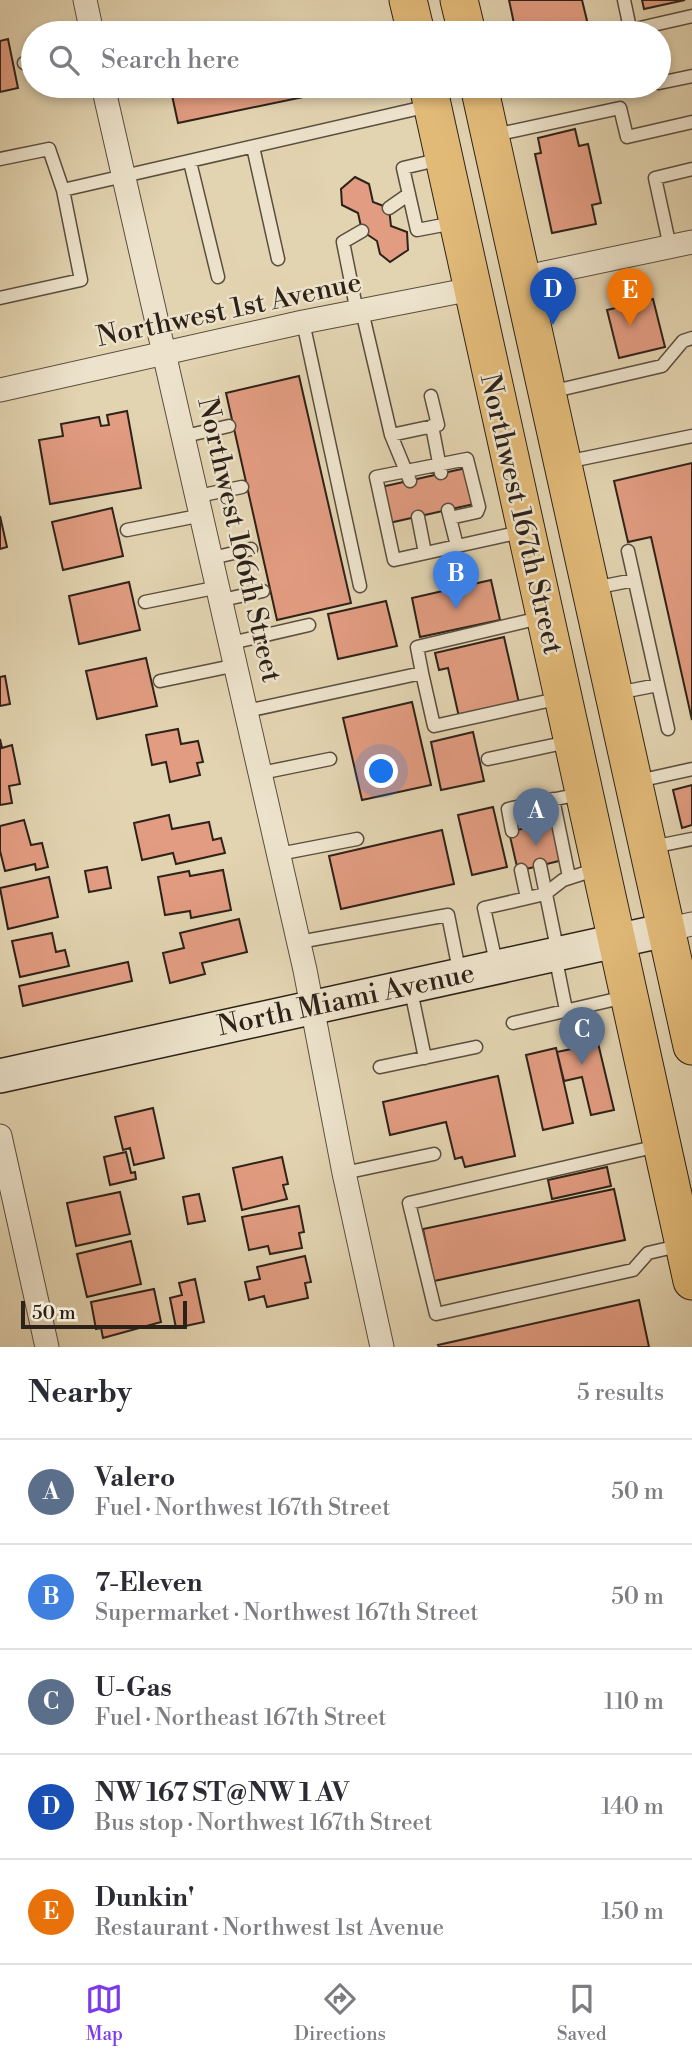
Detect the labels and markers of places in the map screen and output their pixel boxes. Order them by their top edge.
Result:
pin: D [530,267,576,325]
pin: E [607,268,653,326]
pin: B [433,551,479,609]
pin: A [513,788,559,846]
pin: C [559,1007,605,1065]

